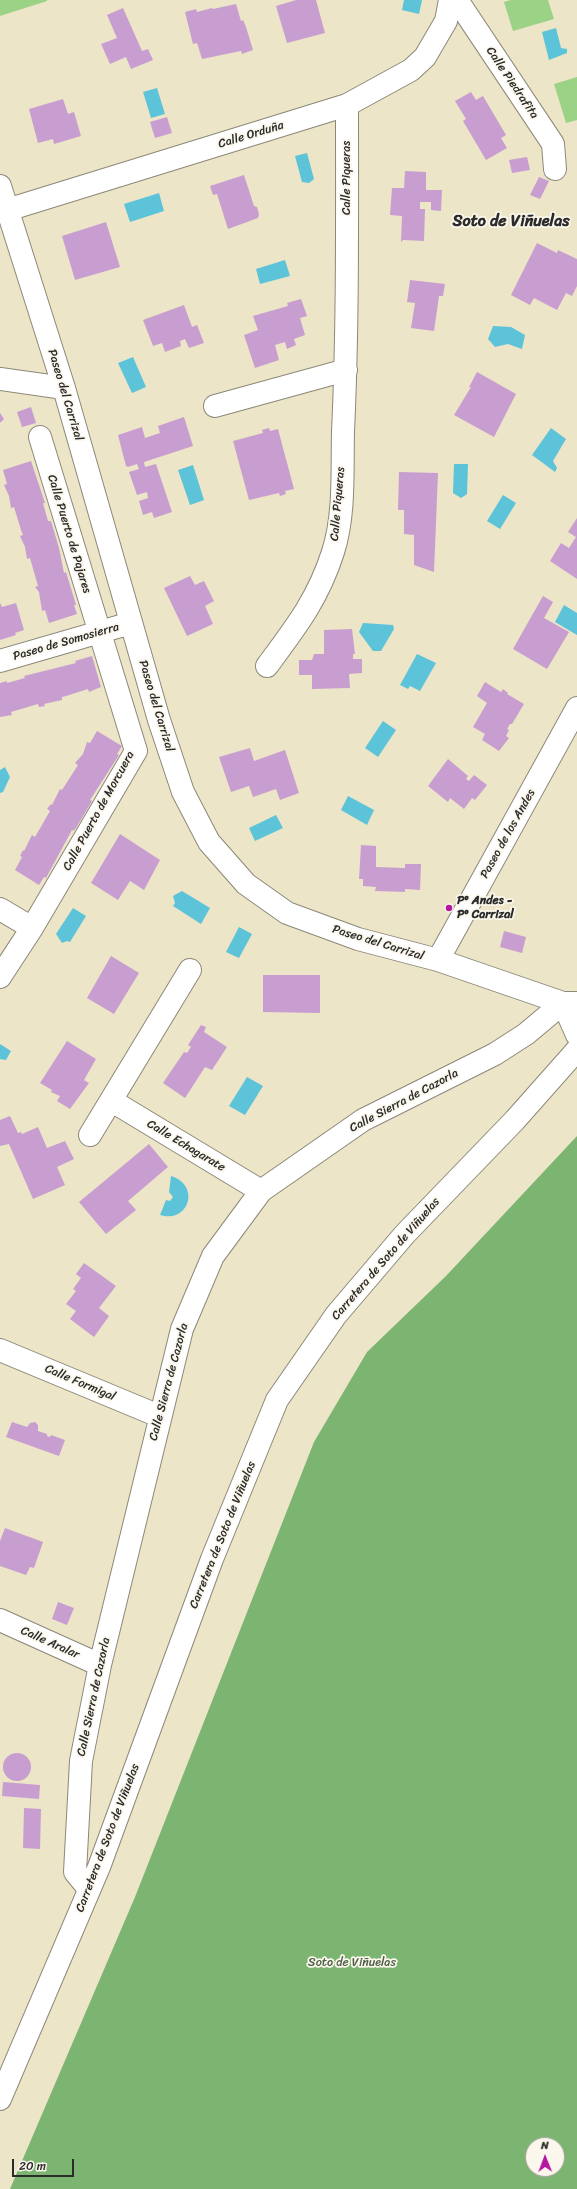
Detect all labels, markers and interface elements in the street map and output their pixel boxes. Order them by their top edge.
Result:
street label: Calle Piedrafita [483,44,541,122]
street label: Calle Orduña [217,118,285,152]
street label: Calle Piqueras [340,141,354,215]
district label: Soto de Viñuelas [452,212,570,232]
street label: Paseo del Carrizal [44,348,86,442]
street label: Calle Piqueras [328,466,348,542]
street label: Calle Puerto de Pajares [44,473,94,595]
street label: Paseo de Somosierra [11,620,121,664]
street label: Paseo del Carrizal [135,659,177,753]
street label: Calle Puerto de Morcuera [60,749,138,873]
street label: Paseo de los Andes [478,787,538,881]
place label: Pº Andes - Pº Carrizal [457,894,514,922]
marker: Pº Andes - Pº Carrizal [444,903,454,913]
street label: Paseo del Carrizal [331,922,425,964]
street label: Calle Sierra de Cazorla [347,1066,461,1136]
street label: Calle Echagarate [144,1117,228,1175]
street label: Carretera de Soto de Viñuelas [329,1195,443,1323]
street label: Calle Sierra de Cazorla [146,1322,192,1442]
street label: Calle Formigal [43,1362,117,1404]
street label: Carretera de Soto de Viñuelas [187,1459,259,1611]
street label: Calle Aralar [18,1624,82,1662]
street label: Calle Sierra de Cazorla [74,1636,114,1758]
street label: Carretera de Soto de Viñuelas [73,1762,143,1914]
park label: Soto de Viñuelas [308,1956,396,1970]
text: N [541,2136,549,2155]
north arrow [525,2137,565,2177]
scale bar [14,2151,76,2177]
text: 20 m [19,2155,46,2177]

